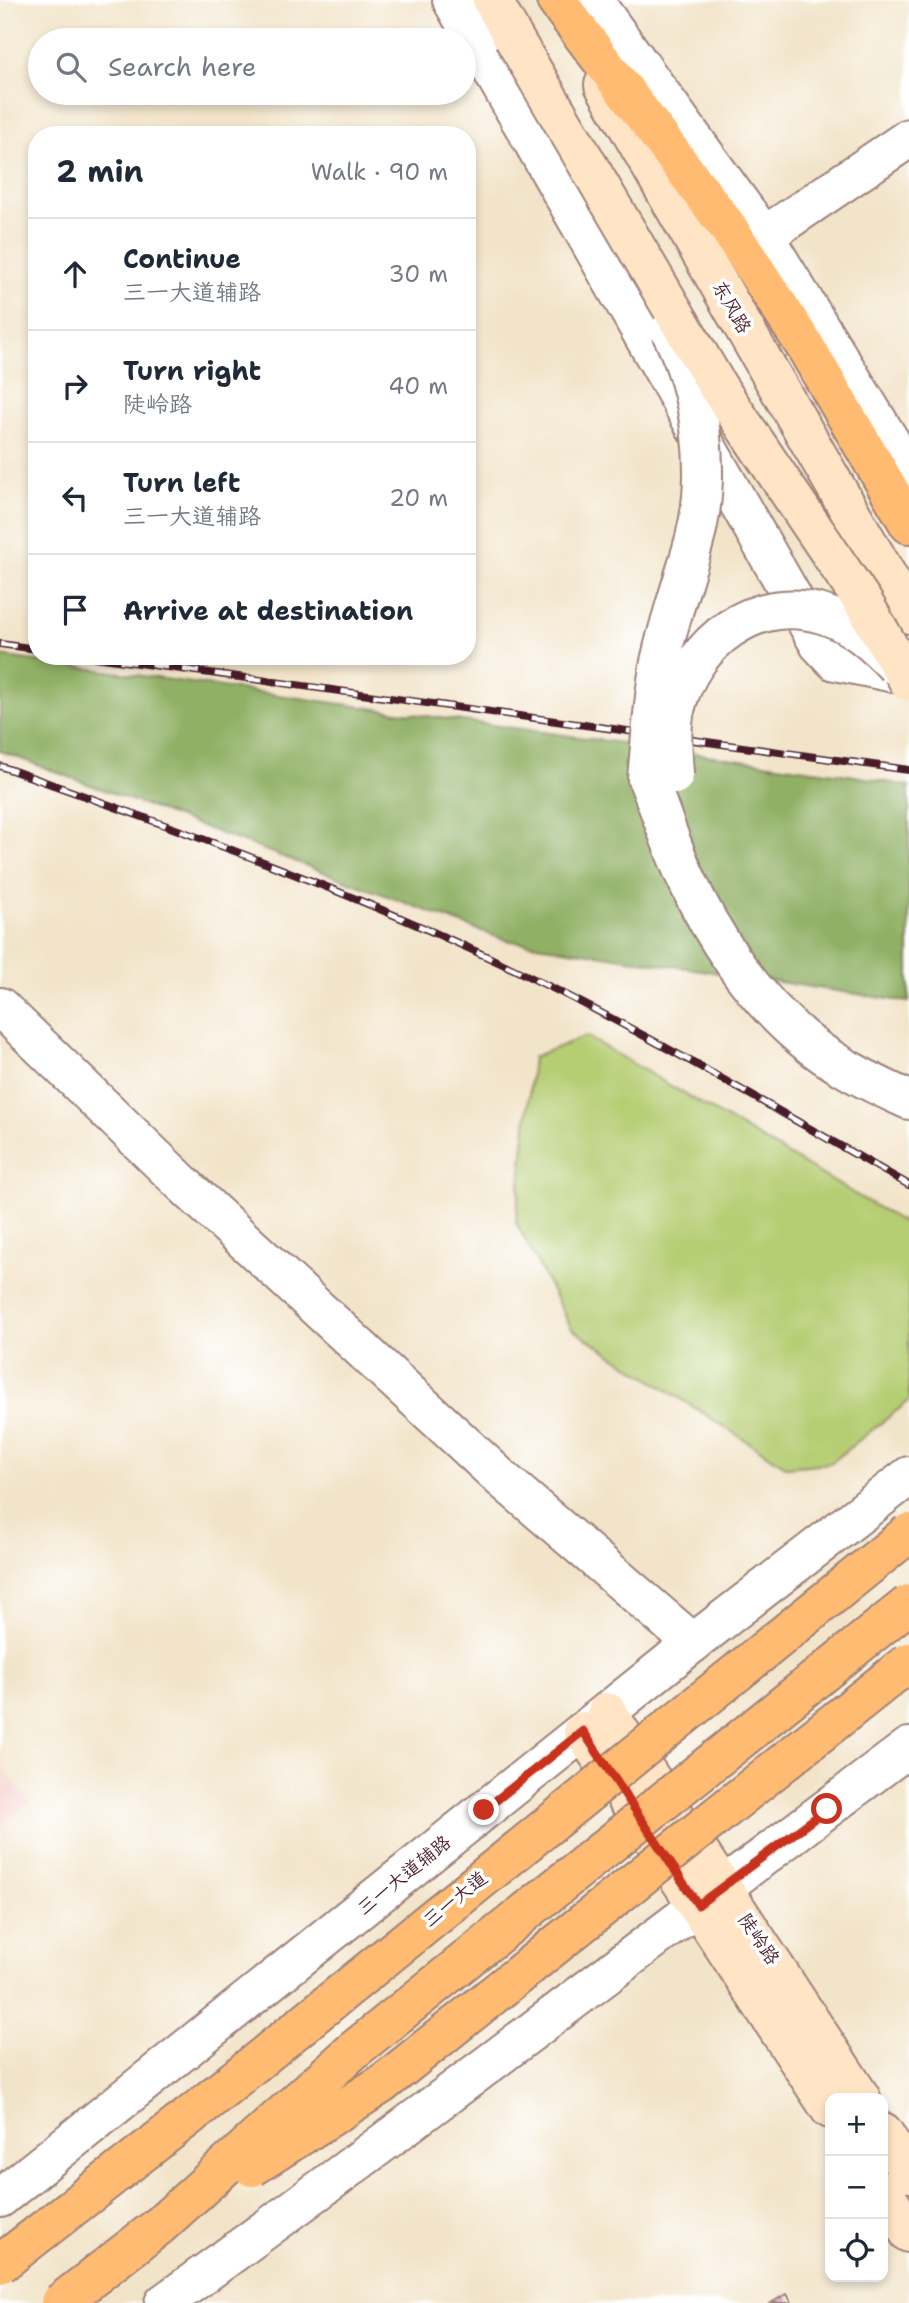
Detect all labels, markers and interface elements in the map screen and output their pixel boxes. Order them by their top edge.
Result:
search box [28,28,476,105]
icon: search [52,48,90,86]
text: Search here [108,49,257,84]
text: 2 min [56,151,143,192]
text: Walk · 90 m [311,157,448,187]
text: Continue [123,241,241,276]
icon: ahead [56,255,94,293]
text: 30 m [389,259,448,289]
street label: 东风路 [707,276,757,338]
text: 三一大道辅路 [123,277,261,307]
text: Turn right [123,353,261,388]
icon: right [56,367,94,405]
text: 40 m [388,371,448,401]
text: 陡岭路 [123,389,192,419]
text: Turn left [123,465,240,500]
icon: left [56,479,94,517]
text: 20 m [389,483,448,513]
text: 三一大道辅路 [123,501,261,531]
icon: arrive [56,591,94,629]
text: Arrive at destination [123,593,413,628]
route start [811,1793,842,1824]
route end [468,1794,499,1825]
street label: 三一大道辅路 [353,1830,455,1920]
street label: 三一大道 [418,1866,492,1932]
street label: 陡岭路 [733,1908,785,1970]
map controls [825,2093,888,2282]
button: + [825,2093,888,2156]
button: − [825,2156,888,2219]
button: locate [825,2219,888,2282]

